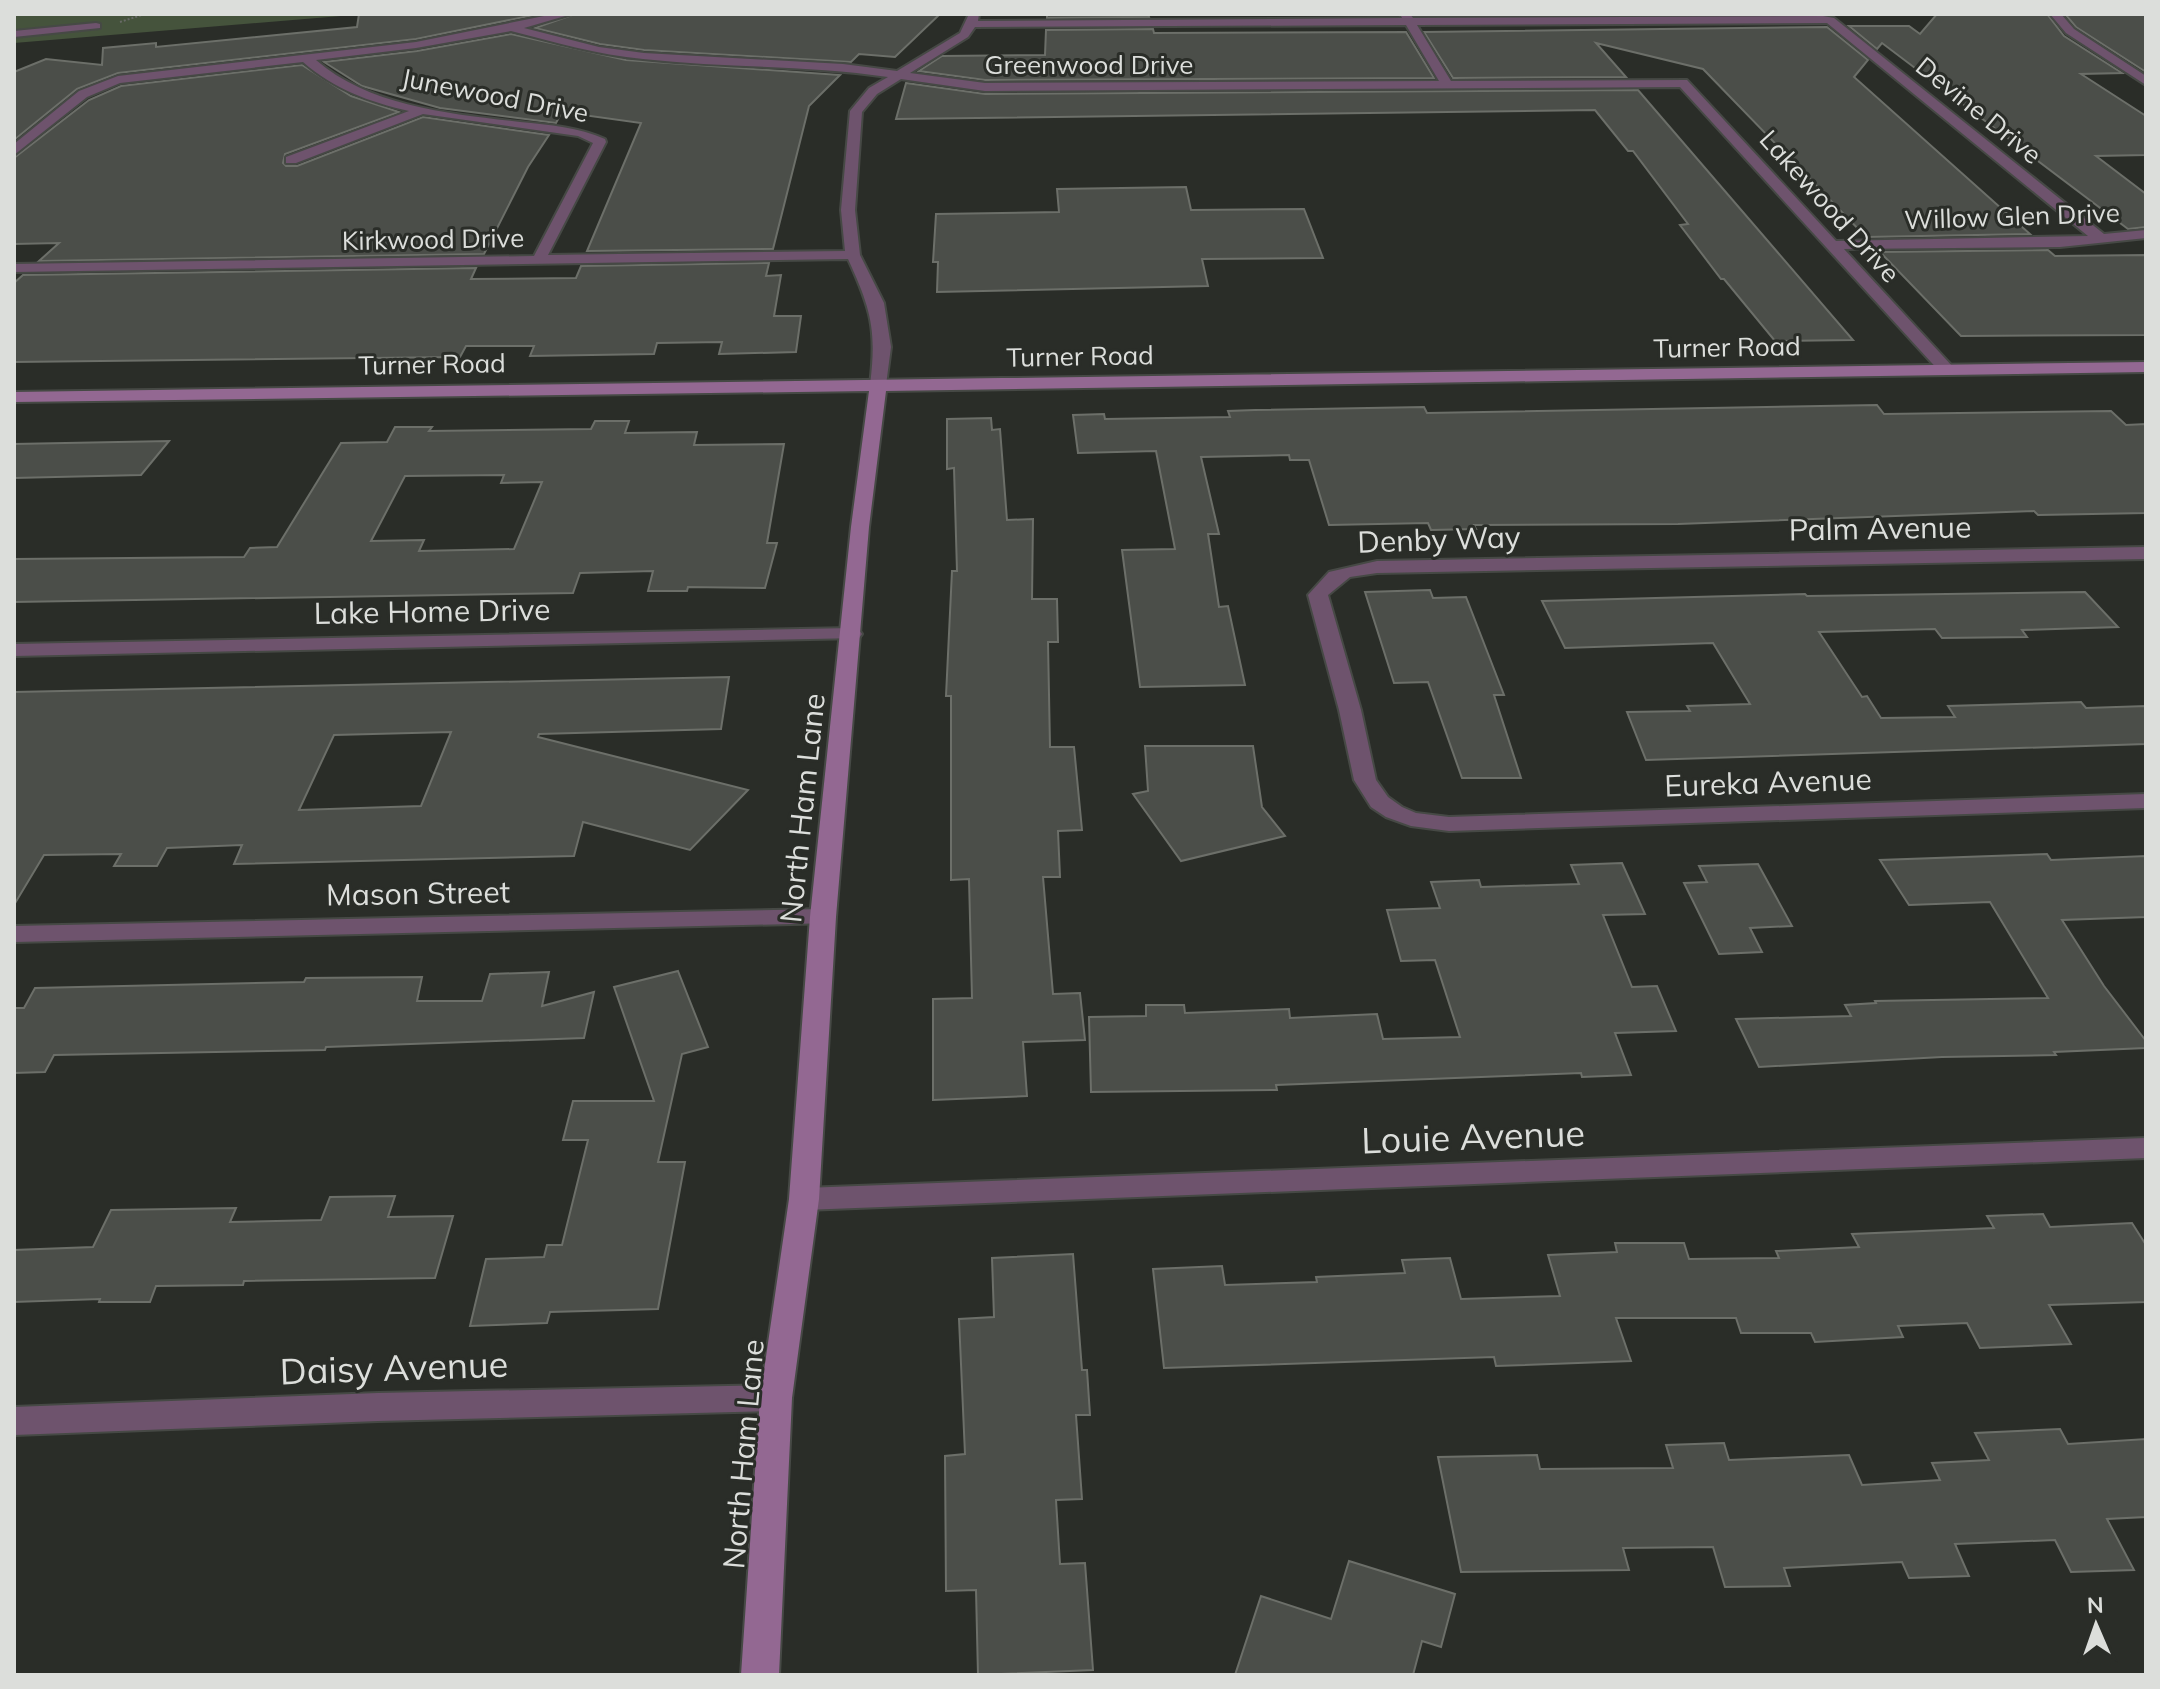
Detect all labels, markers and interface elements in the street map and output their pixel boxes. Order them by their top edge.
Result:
street label: Greenwood Drive [985,48,1193,81]
street label: Devine Drive [1909,49,2049,171]
street label: Junewood Drive [399,61,591,129]
street label: Lakewood Drive [1753,123,1907,289]
street label: Willow Glen Drive [1904,196,2120,236]
street label: Kirkwood Drive [342,221,524,257]
street label: Turner Road [1653,329,1801,365]
street label: Turner Road [1006,338,1154,374]
street label: Turner Road [358,346,506,382]
street label: Palm Avenue [1788,507,1972,549]
street label: Denby Way [1357,517,1521,561]
street label: Lake Home Drive [313,590,551,632]
street label: North Ham Lane [771,691,833,925]
street label: Eureka Avenue [1664,759,1872,805]
street label: Mason Street [326,872,510,914]
street label: Louie Avenue [1360,1110,1586,1162]
street label: North Ham Lane [714,1338,772,1570]
street label: Daisy Avenue [279,1341,509,1393]
north arrow [2056,1585,2136,1665]
text: N [2087,1591,2104,1619]

